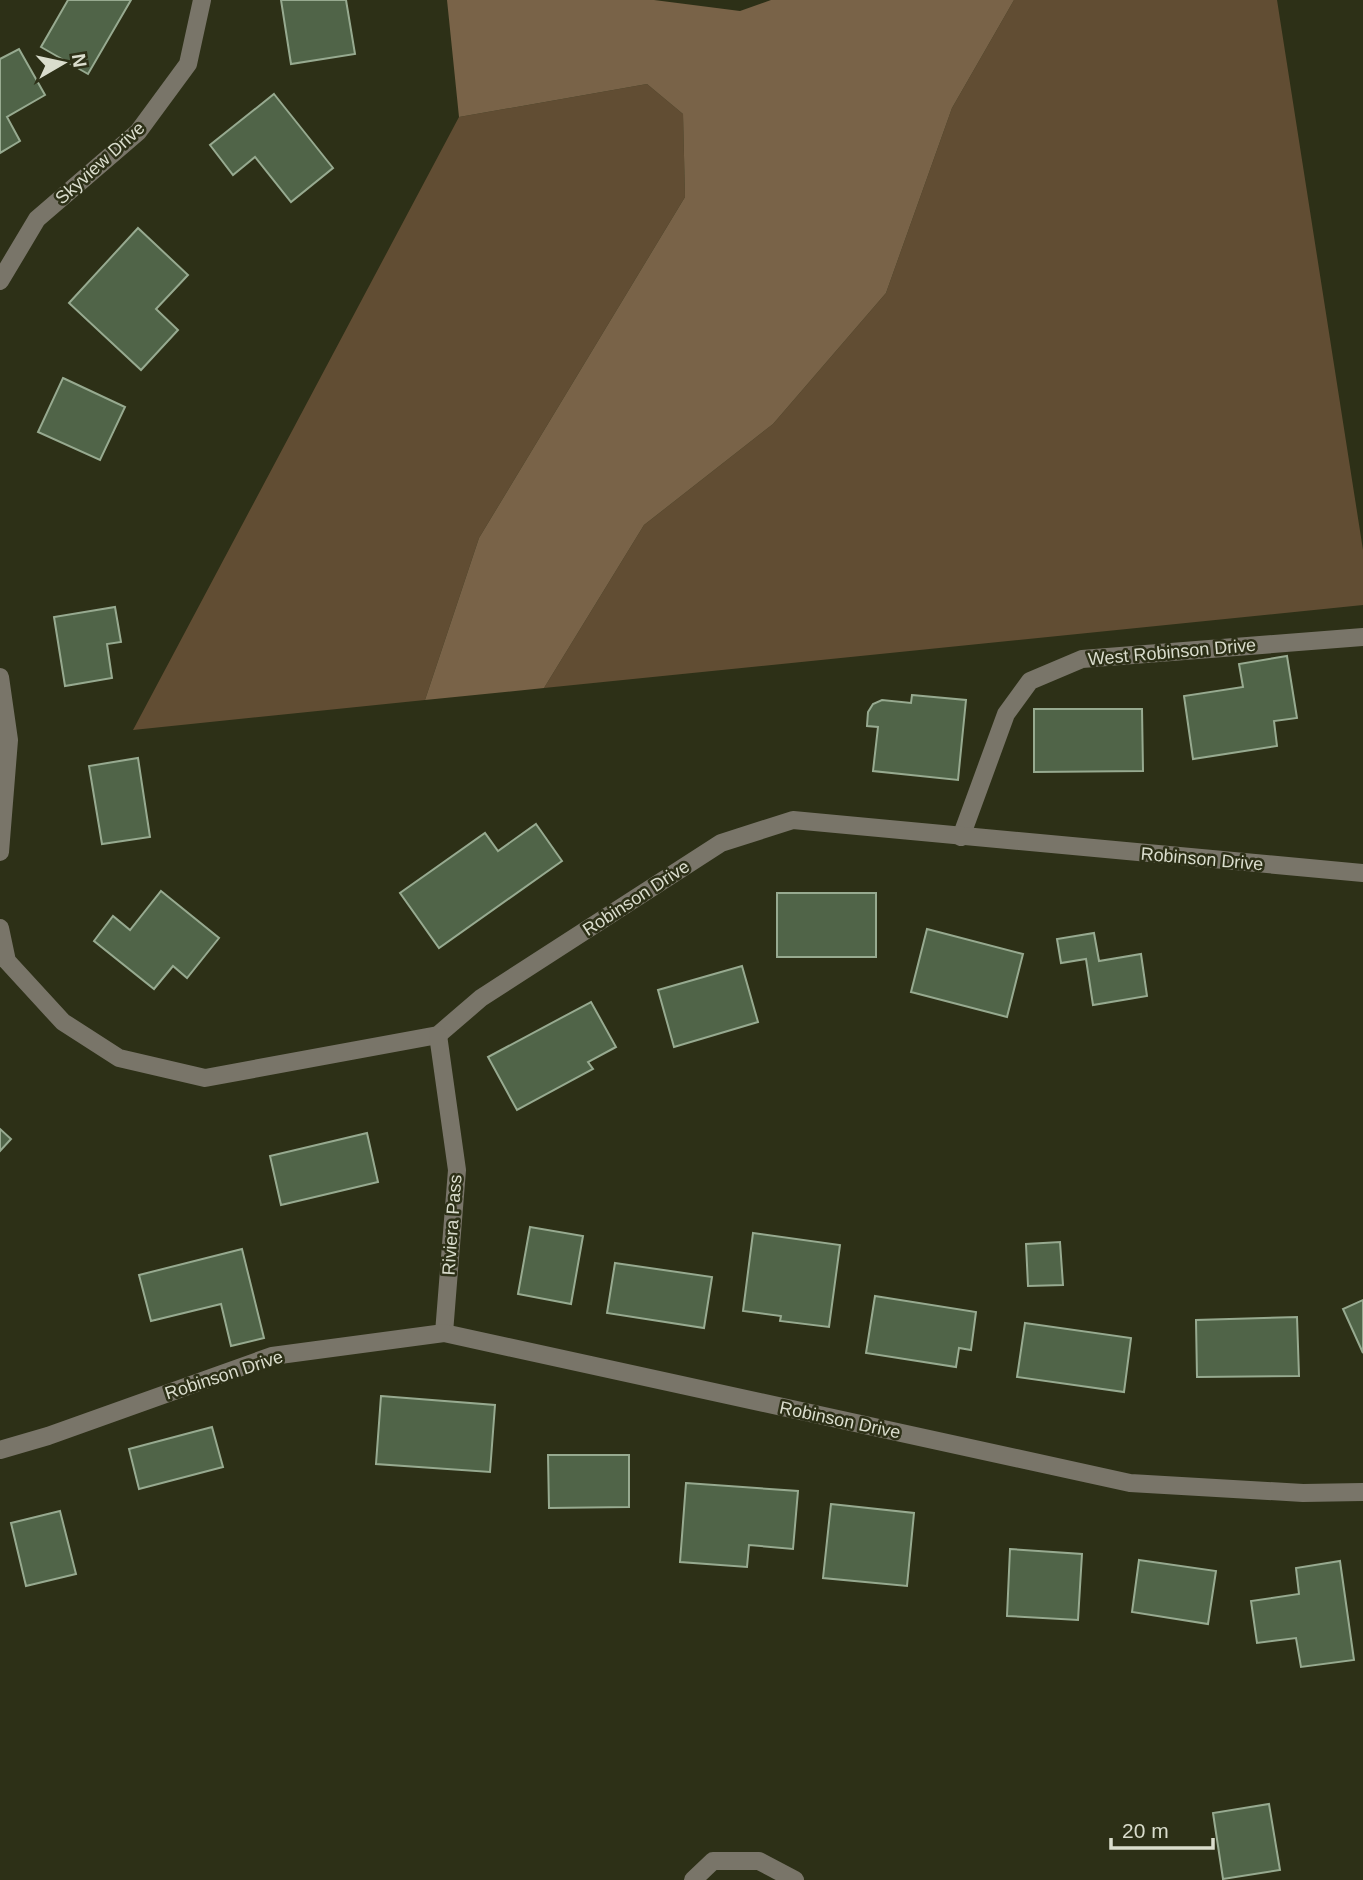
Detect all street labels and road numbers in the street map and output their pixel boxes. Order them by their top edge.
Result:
street label: Skyview Drive [51,118,149,208]
street label: West Robinson Drive [1087,635,1257,669]
street label: Robinson Drive [1140,844,1264,874]
street label: Robinson Drive [579,856,693,940]
street label: Riviera Pass [439,1174,465,1276]
street label: Robinson Drive [162,1346,286,1404]
street label: Robinson Drive [778,1397,902,1443]

